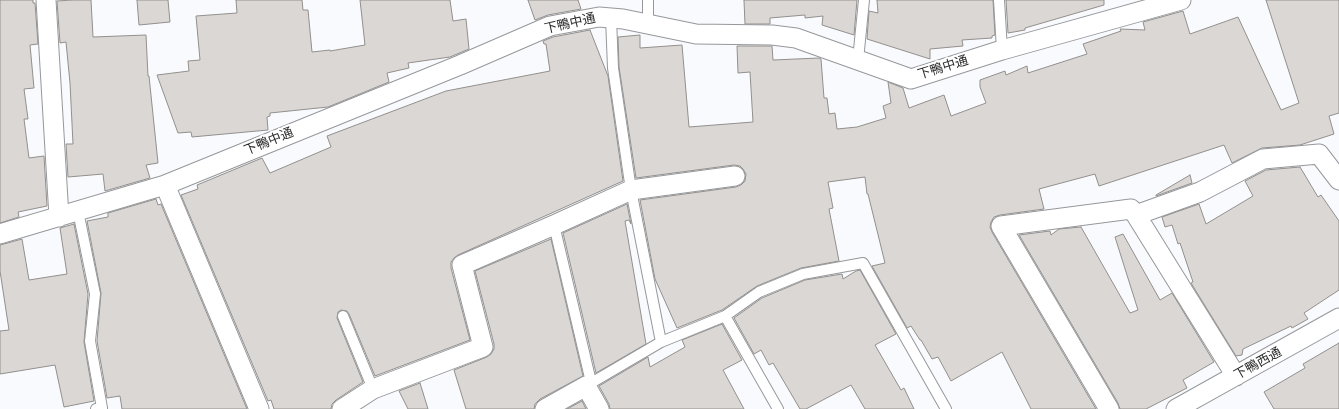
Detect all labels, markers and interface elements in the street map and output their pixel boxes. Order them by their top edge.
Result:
street label: 下鴨中通 [543,11,597,37]
street label: 下鴨中通 [916,53,970,83]
street label: 下鴨中通 [242,125,296,159]
street label: 下鴨西通 [1231,345,1285,383]

